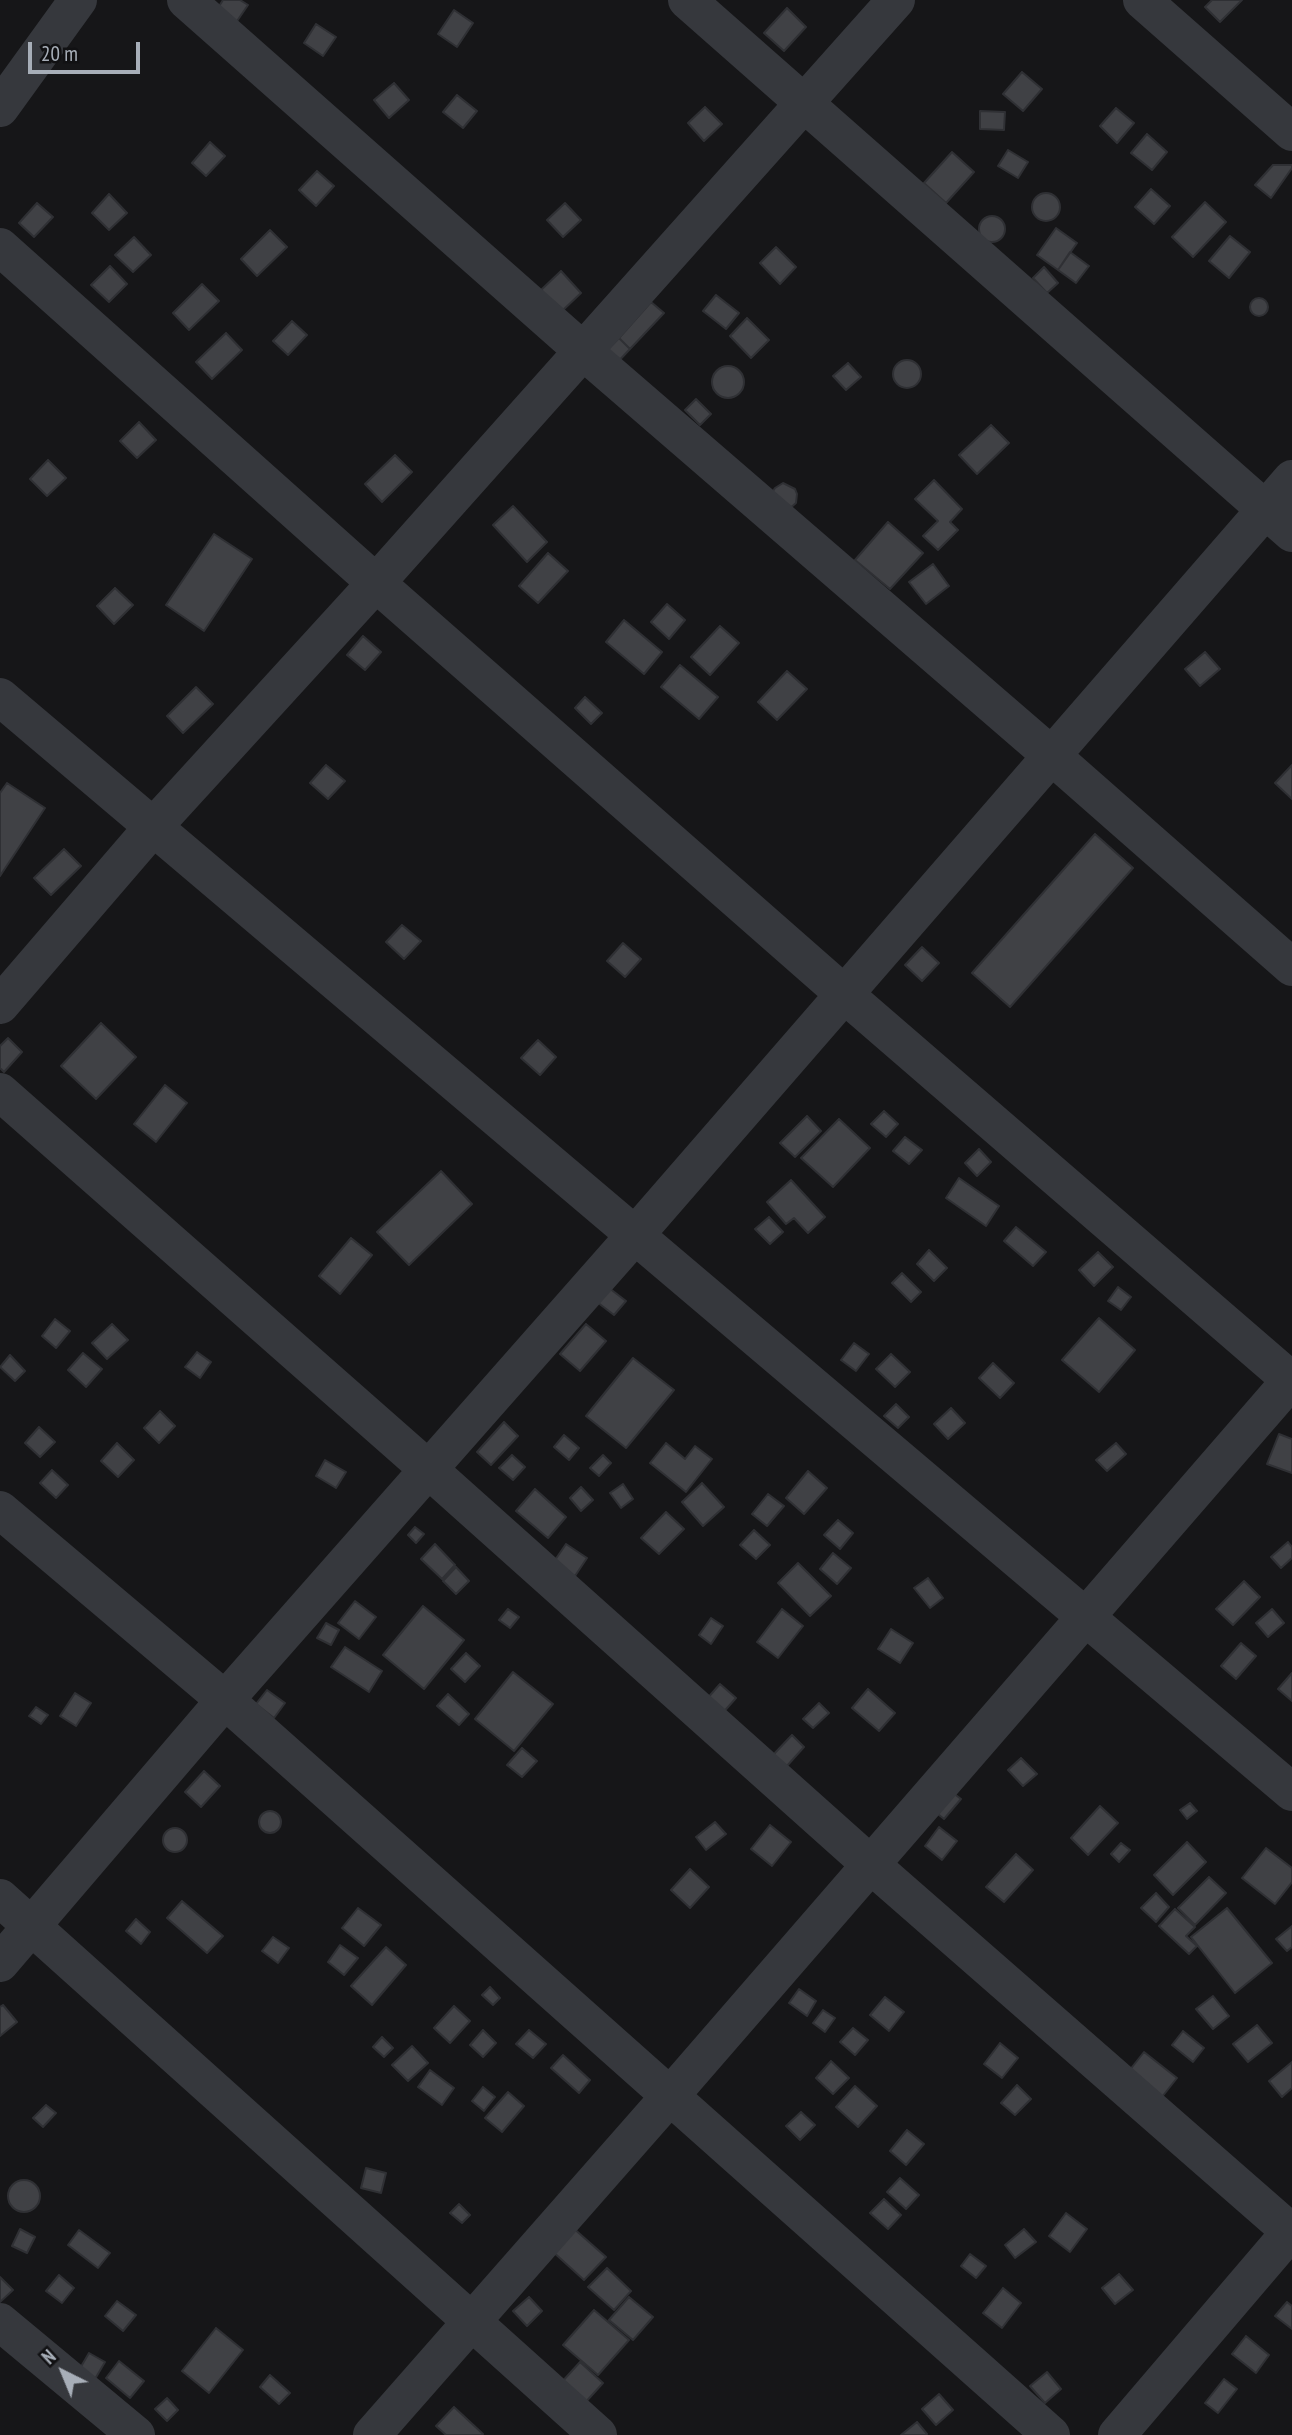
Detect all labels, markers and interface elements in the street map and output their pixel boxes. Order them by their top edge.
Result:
scale bar [32,28,144,72]
text: 20 m [41,40,78,67]
north arrow [28,2337,98,2407]
text: N [37,2344,61,2369]

